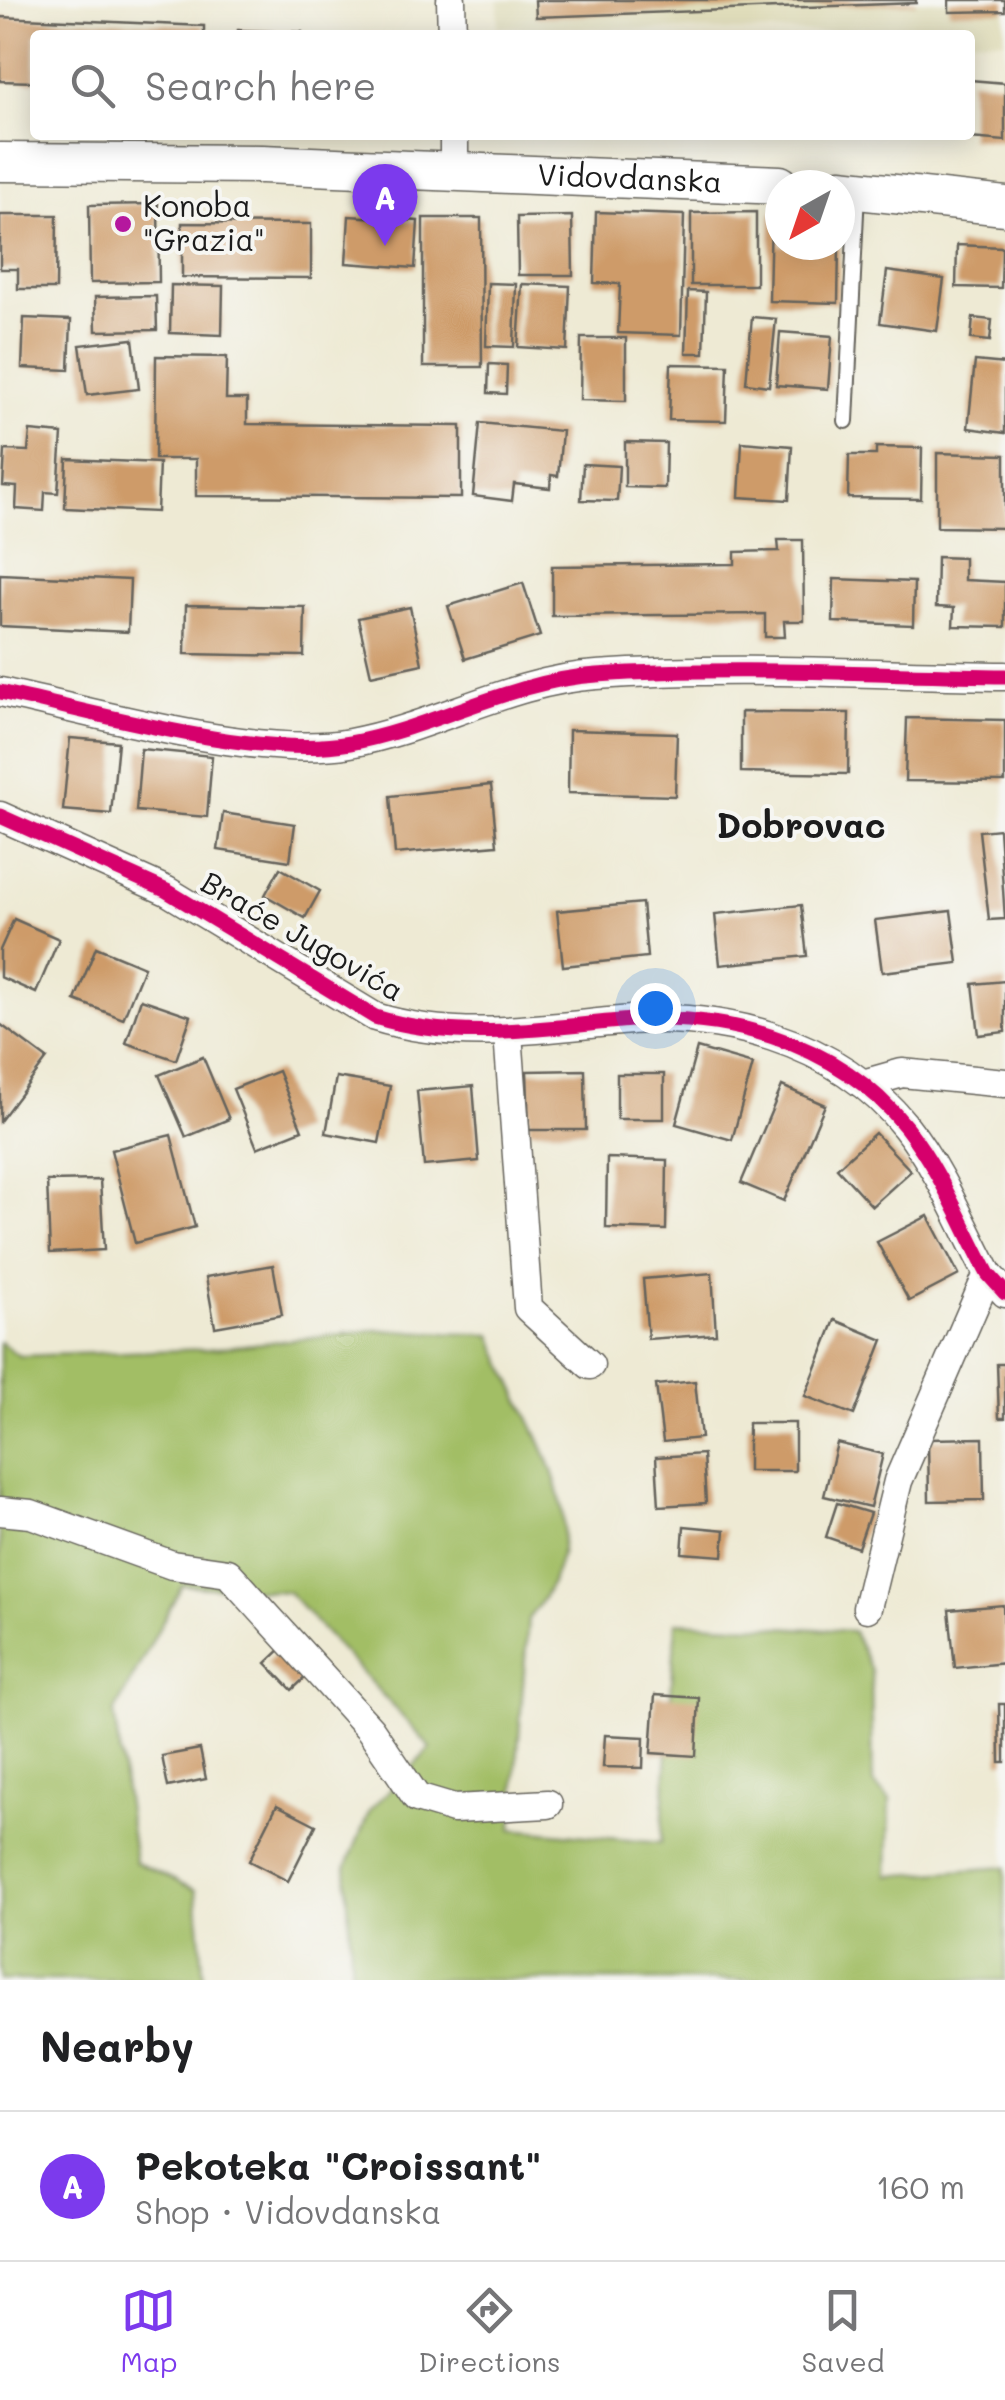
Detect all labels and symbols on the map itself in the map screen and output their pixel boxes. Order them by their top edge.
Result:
street label: Vidovdanska [537,153,723,201]
pin: A [352,164,418,246]
north arrow [765,170,855,260]
place label: Konoba "Grazia" [143,185,265,259]
marker: Konoba "Grazia" [112,213,134,235]
district label: Dobrovac [716,801,886,847]
street label: Braće Jugovića [194,861,412,1009]
your location [630,983,681,1034]

